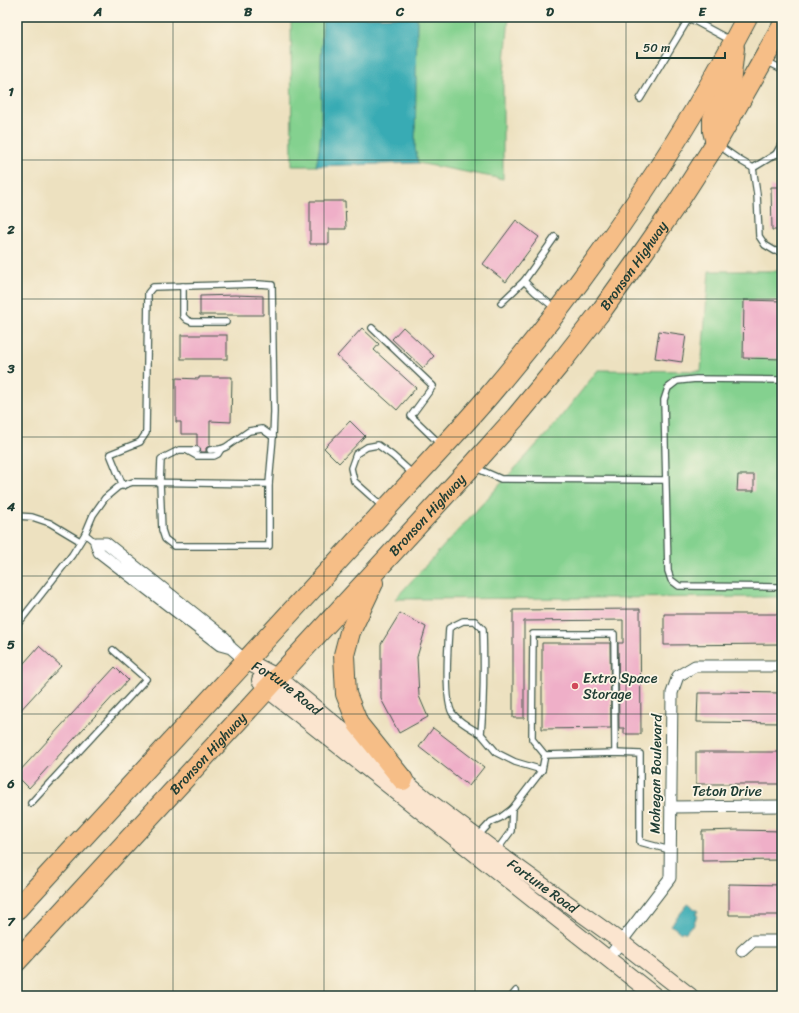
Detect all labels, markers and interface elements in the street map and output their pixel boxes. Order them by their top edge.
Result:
text: A [93,0,102,23]
text: B [244,0,253,23]
text: C [395,0,405,23]
text: D [546,0,554,23]
text: E [698,0,707,23]
scale bar [637,34,725,60]
text: 50 m [643,37,670,59]
text: 1 [8,80,14,103]
street label: Bronson Highway [593,215,675,316]
text: 2 [6,218,15,241]
text: 3 [6,357,15,380]
street label: Bronson Highway [382,467,473,562]
text: 4 [6,495,16,518]
text: 5 [7,633,15,656]
street label: Fortune Road [247,654,329,723]
place label: Extra Space Storage [583,666,658,707]
marker: Extra Space Storage [570,681,580,691]
street label: Bronson Highway [163,706,253,801]
street label: Mohegan Boulevard [642,713,670,834]
text: 6 [6,772,15,795]
street label: Teton Drive [692,779,762,804]
street label: Fortune Road [502,852,585,921]
text: 7 [7,910,16,933]

